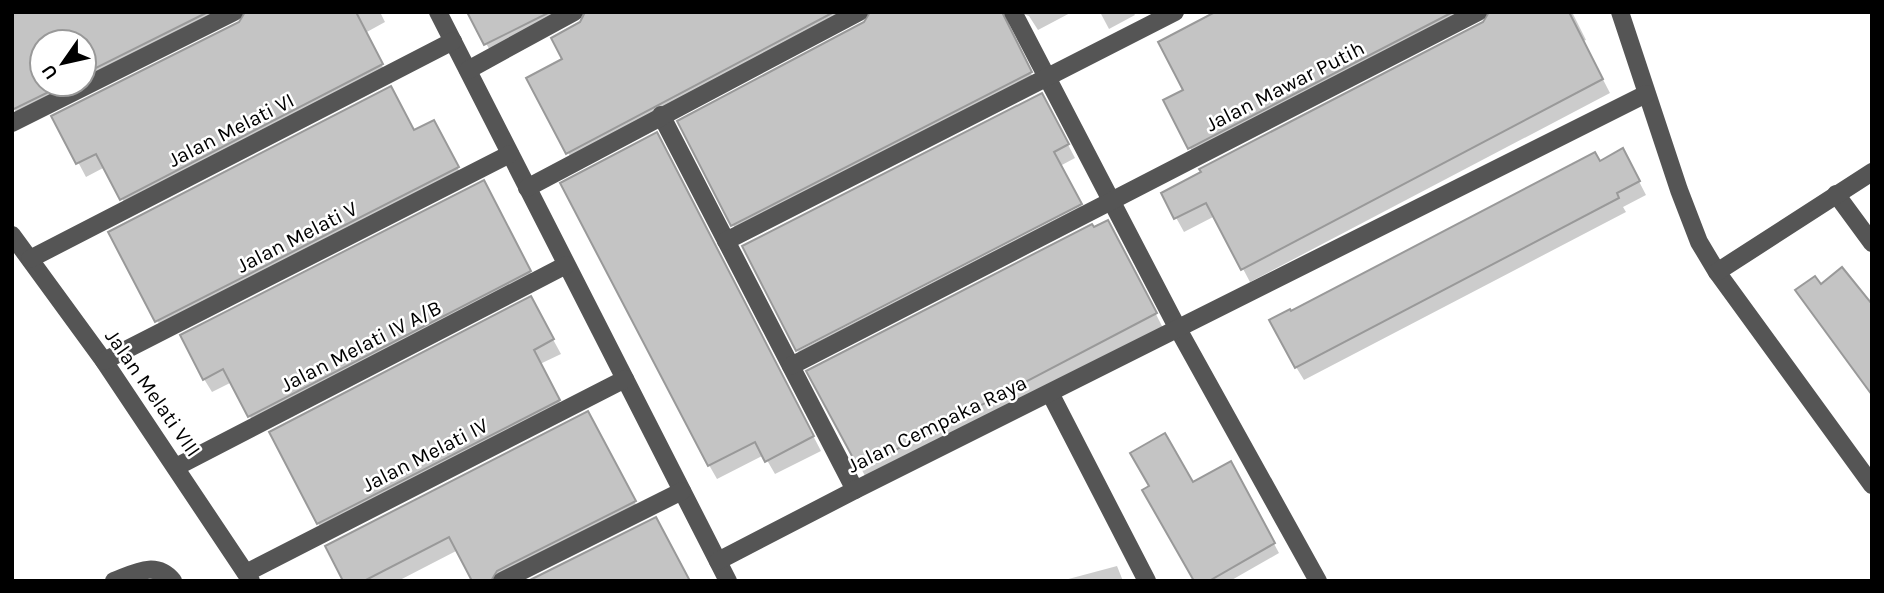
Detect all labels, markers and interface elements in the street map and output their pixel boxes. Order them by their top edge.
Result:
north arrow [28,28,98,98]
street label: Jalan Mawar Putih [1202,36,1368,136]
text: U [37,60,63,84]
street label: Jalan Melati VI [164,88,298,172]
street label: Jalan Melati V [233,196,361,278]
street label: Jalan Melati IV A/B [277,295,445,397]
street label: Jalan Melati VIII [100,325,206,461]
street label: Jalan Cempaka Raya [843,370,1031,478]
street label: Jalan Melati IV [358,413,492,497]

